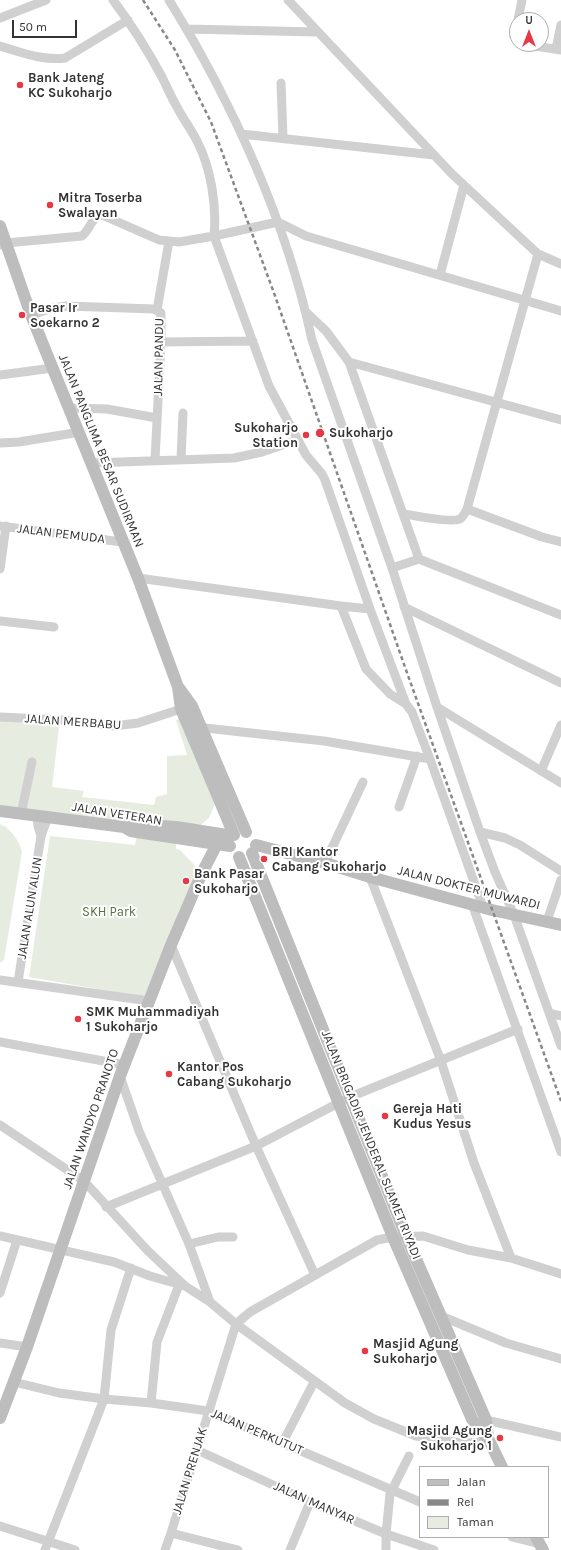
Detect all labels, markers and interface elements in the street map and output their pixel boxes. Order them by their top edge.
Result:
scale bar [14,12,79,38]
north arrow [509,12,549,52]
text: U [525,14,533,27]
text: 50 m [19,20,47,34]
place label: Bank Jateng KC Sukoharjo [28,70,112,101]
marker: Bank Jateng KC Sukoharjo [15,80,25,90]
place label: Mitra Toserba Swalayan [58,190,142,221]
marker: Mitra Toserba Swalayan [45,200,55,210]
place label: Pasar Ir Soekarno 2 [30,300,100,331]
marker: Pasar Ir Soekarno 2 [17,310,27,320]
street label: JALAN PANDU [151,318,167,396]
street label: JALAN PANGLIMA BESAR SUDIRMAN [55,352,147,550]
place label: Sukoharjo Station [234,420,298,451]
place label: Sukoharjo [329,425,393,441]
marker: Sukoharjo [314,427,326,439]
marker: Sukoharjo Station [301,430,311,440]
street label: JALAN PEMUDA [16,521,106,547]
street label: JALAN MERBABU [24,711,122,733]
street label: JALAN VETERAN [71,799,163,829]
place label: BRI Kantor Cabang Sukoharjo [272,844,386,875]
marker: BRI Kantor Cabang Sukoharjo [259,854,269,864]
street label: JALAN ALUN ALUN [14,856,46,960]
street label: JALAN DOKTER MUWARDI [396,863,542,913]
place label: Bank Pasar Sukoharjo [194,866,264,897]
marker: Bank Pasar Sukoharjo [181,876,191,886]
park label: SKH Park [82,904,136,920]
place label: SMK Muhammadiyah 1 Sukoharjo [86,1004,219,1035]
marker: SMK Muhammadiyah 1 Sukoharjo [73,1014,83,1024]
street label: JALAN BRIGADIR JENDERAL SLAMET RIYADI [318,1028,424,1262]
street label: JALAN WANDYO PRANOTO [60,1047,122,1191]
place label: Kantor Pos Cabang Sukoharjo [177,1059,291,1090]
marker: Kantor Pos Cabang Sukoharjo [164,1069,174,1079]
place label: Gereja Hati Kudus Yesus [393,1101,471,1132]
marker: Gereja Hati Kudus Yesus [380,1111,390,1121]
place label: Masjid Agung Sukoharjo [373,1336,458,1367]
marker: Masjid Agung Sukoharjo [360,1346,370,1356]
street label: JALAN PERKUTUT [209,1406,305,1458]
place label: Masjid Agung Sukoharjo 1 [407,1423,492,1454]
street label: JALAN PRENJAK [169,1426,211,1516]
marker: Masjid Agung Sukoharjo 1 [495,1433,505,1443]
legend [419,1466,549,1538]
text: Jalan [457,1475,486,1489]
street label: JALAN MANYAR [271,1478,357,1528]
text: Rel [457,1495,474,1509]
text: Taman [457,1515,494,1529]

